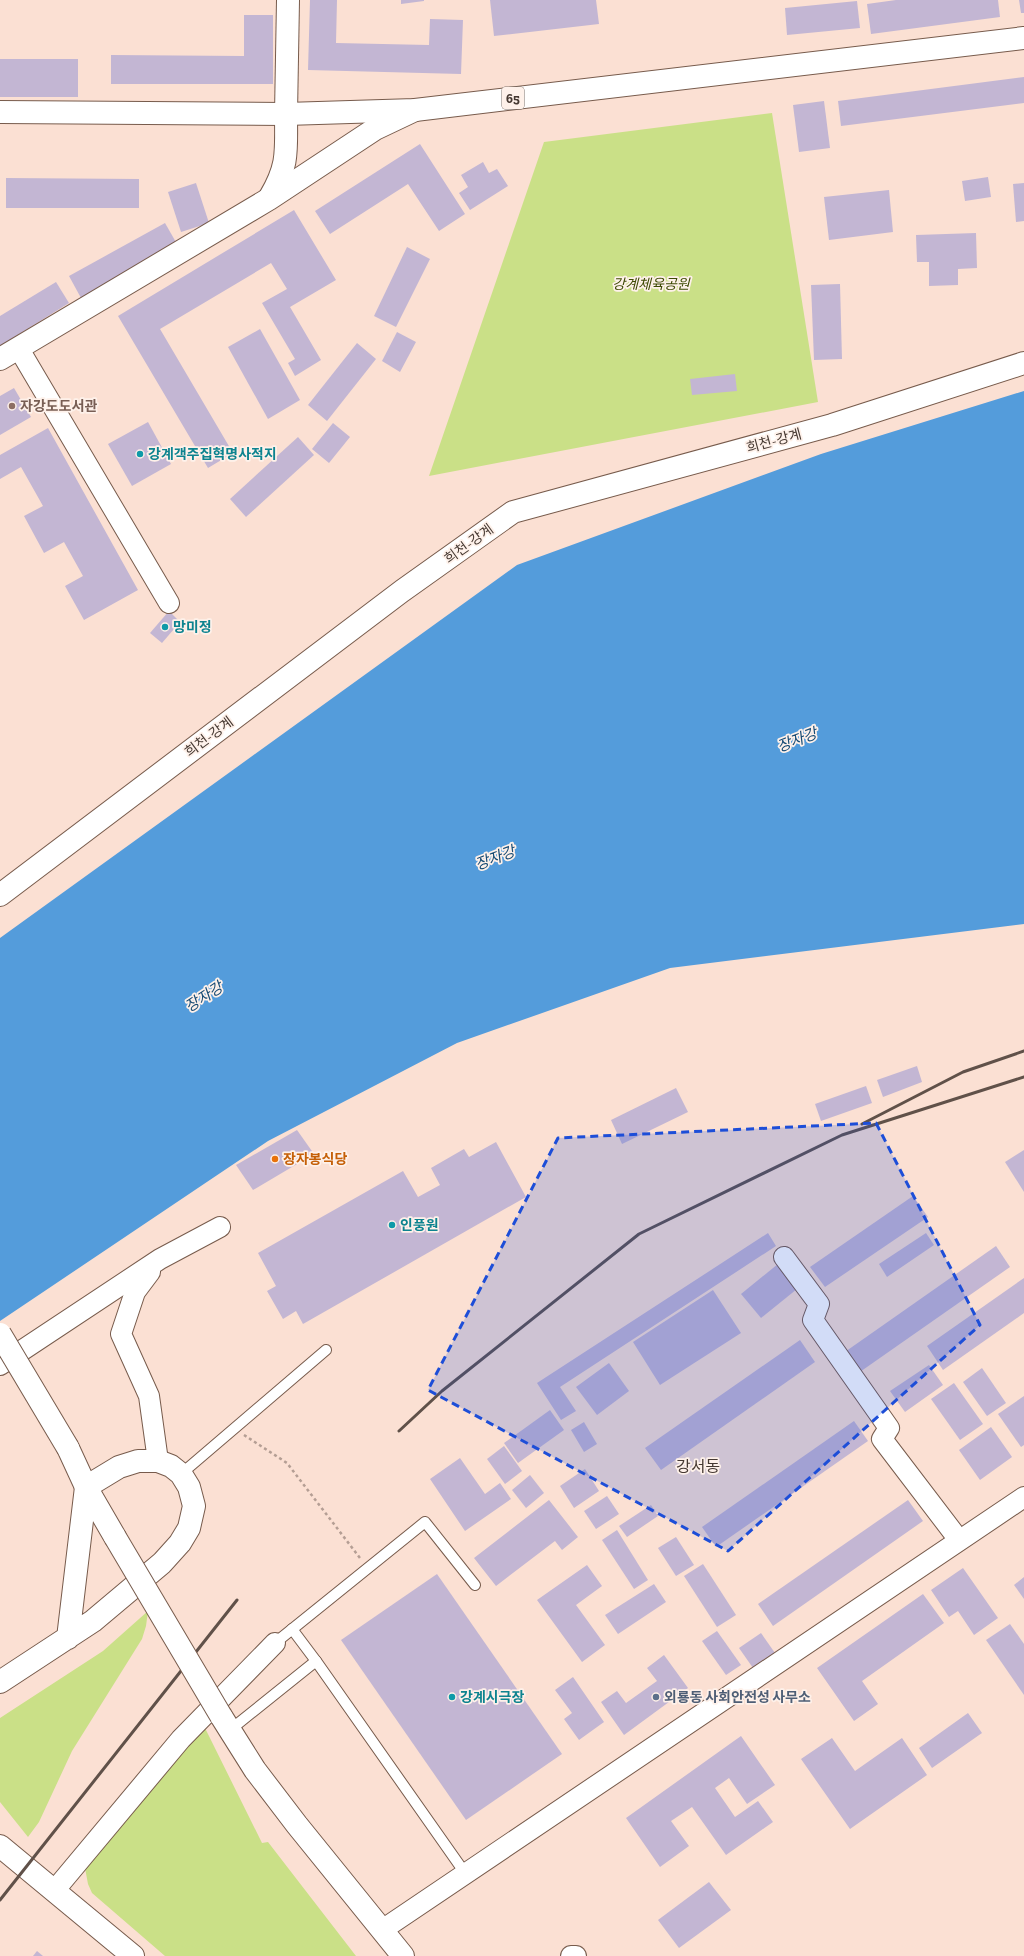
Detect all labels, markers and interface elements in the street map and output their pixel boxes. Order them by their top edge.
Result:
road number: 65 [502,87,524,109]
park label: 강계체육공원 [612,276,691,293]
place label: 자강도도서관 [20,398,97,415]
marker: 자강도도서관 [7,401,17,411]
street label: 희천-강계 [745,425,803,457]
place label: 강계객주집혁명사적지 [148,446,277,463]
marker: 강계객주집혁명사적지 [135,449,145,459]
street label: 희천-강계 [441,521,497,567]
place label: 망미정 [173,619,212,636]
marker: 망미정 [160,622,170,632]
street label: 희천-강계 [181,713,237,761]
water label: 장자강 [774,723,822,756]
water label: 장자강 [472,841,520,874]
water label: 장자강 [182,977,228,1016]
place label: 장자봉식당 [283,1151,348,1168]
marker: 장자봉식당 [270,1154,280,1164]
place label: 인풍원 [400,1217,439,1234]
marker: 인풍원 [387,1220,397,1230]
district label: 강서동 [676,1457,720,1476]
place label: 강계시극장 [460,1689,525,1706]
place label: 외룡동 사회안전성 사무소 [664,1689,811,1706]
marker: 강계시극장 [447,1692,457,1702]
marker: 외룡동 사회안전성 사무소 [651,1692,661,1702]

